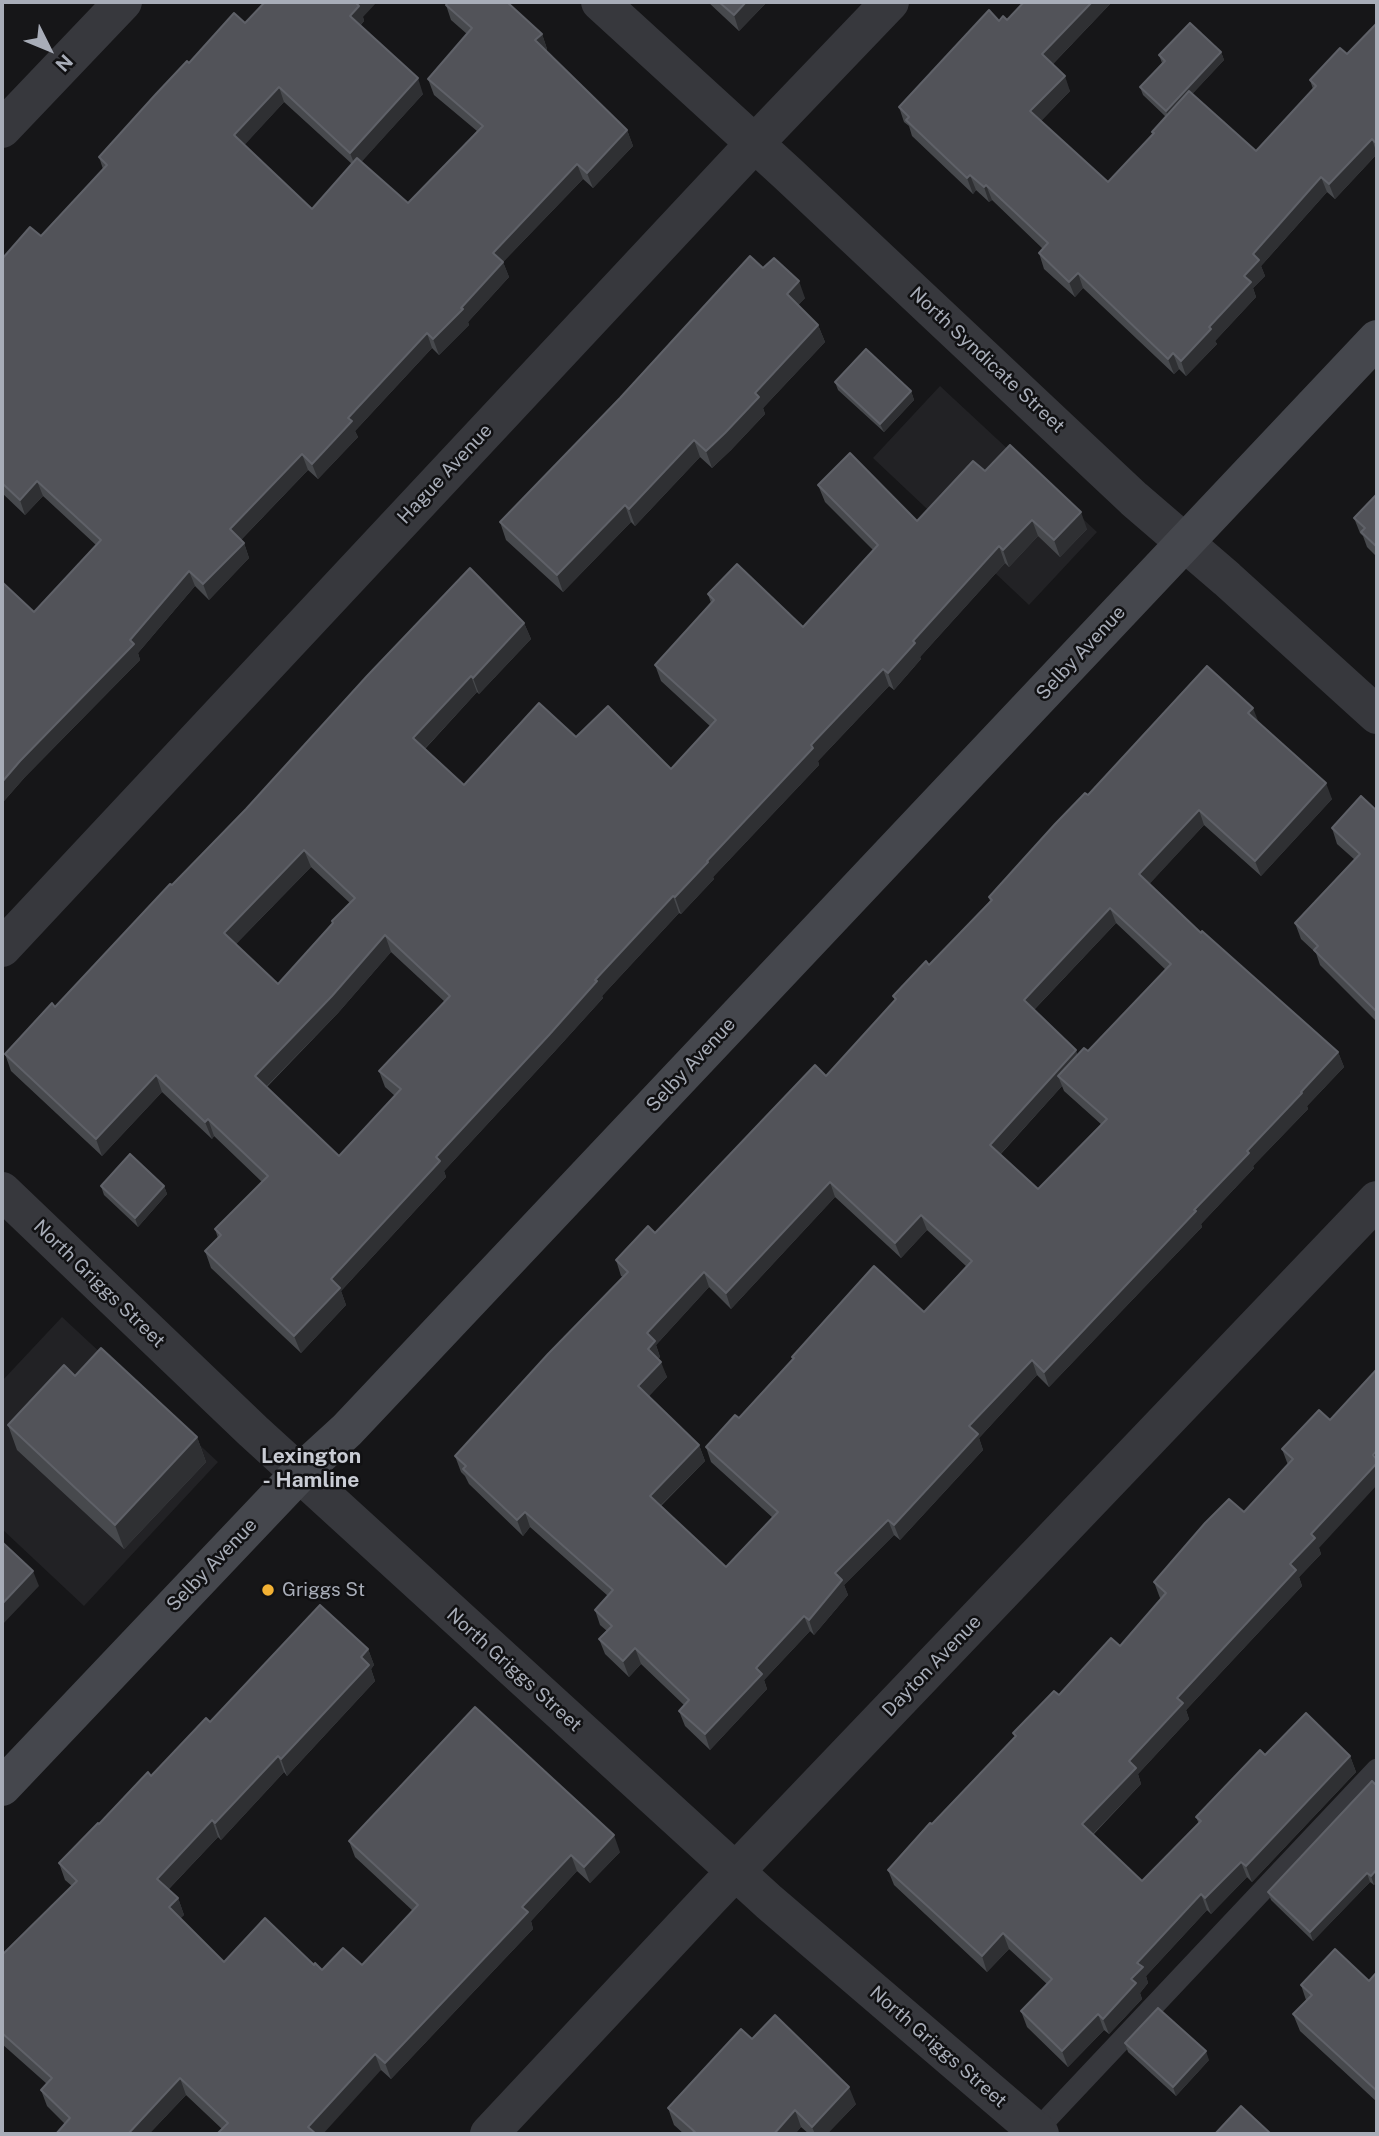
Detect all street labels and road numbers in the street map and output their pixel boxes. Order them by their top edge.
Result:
street label: North Syndicate Street [905,282,1069,438]
street label: Hague Avenue [393,419,497,529]
street label: Selby Avenue [1032,601,1130,705]
street label: Selby Avenue [642,1013,740,1117]
street label: North Griggs Street [29,1215,169,1353]
street label: Selby Avenue [162,1514,262,1616]
street label: North Griggs Street [442,1603,586,1737]
street label: Dayton Avenue [878,1611,986,1721]
street label: North Griggs Street [865,1981,1011,2113]

